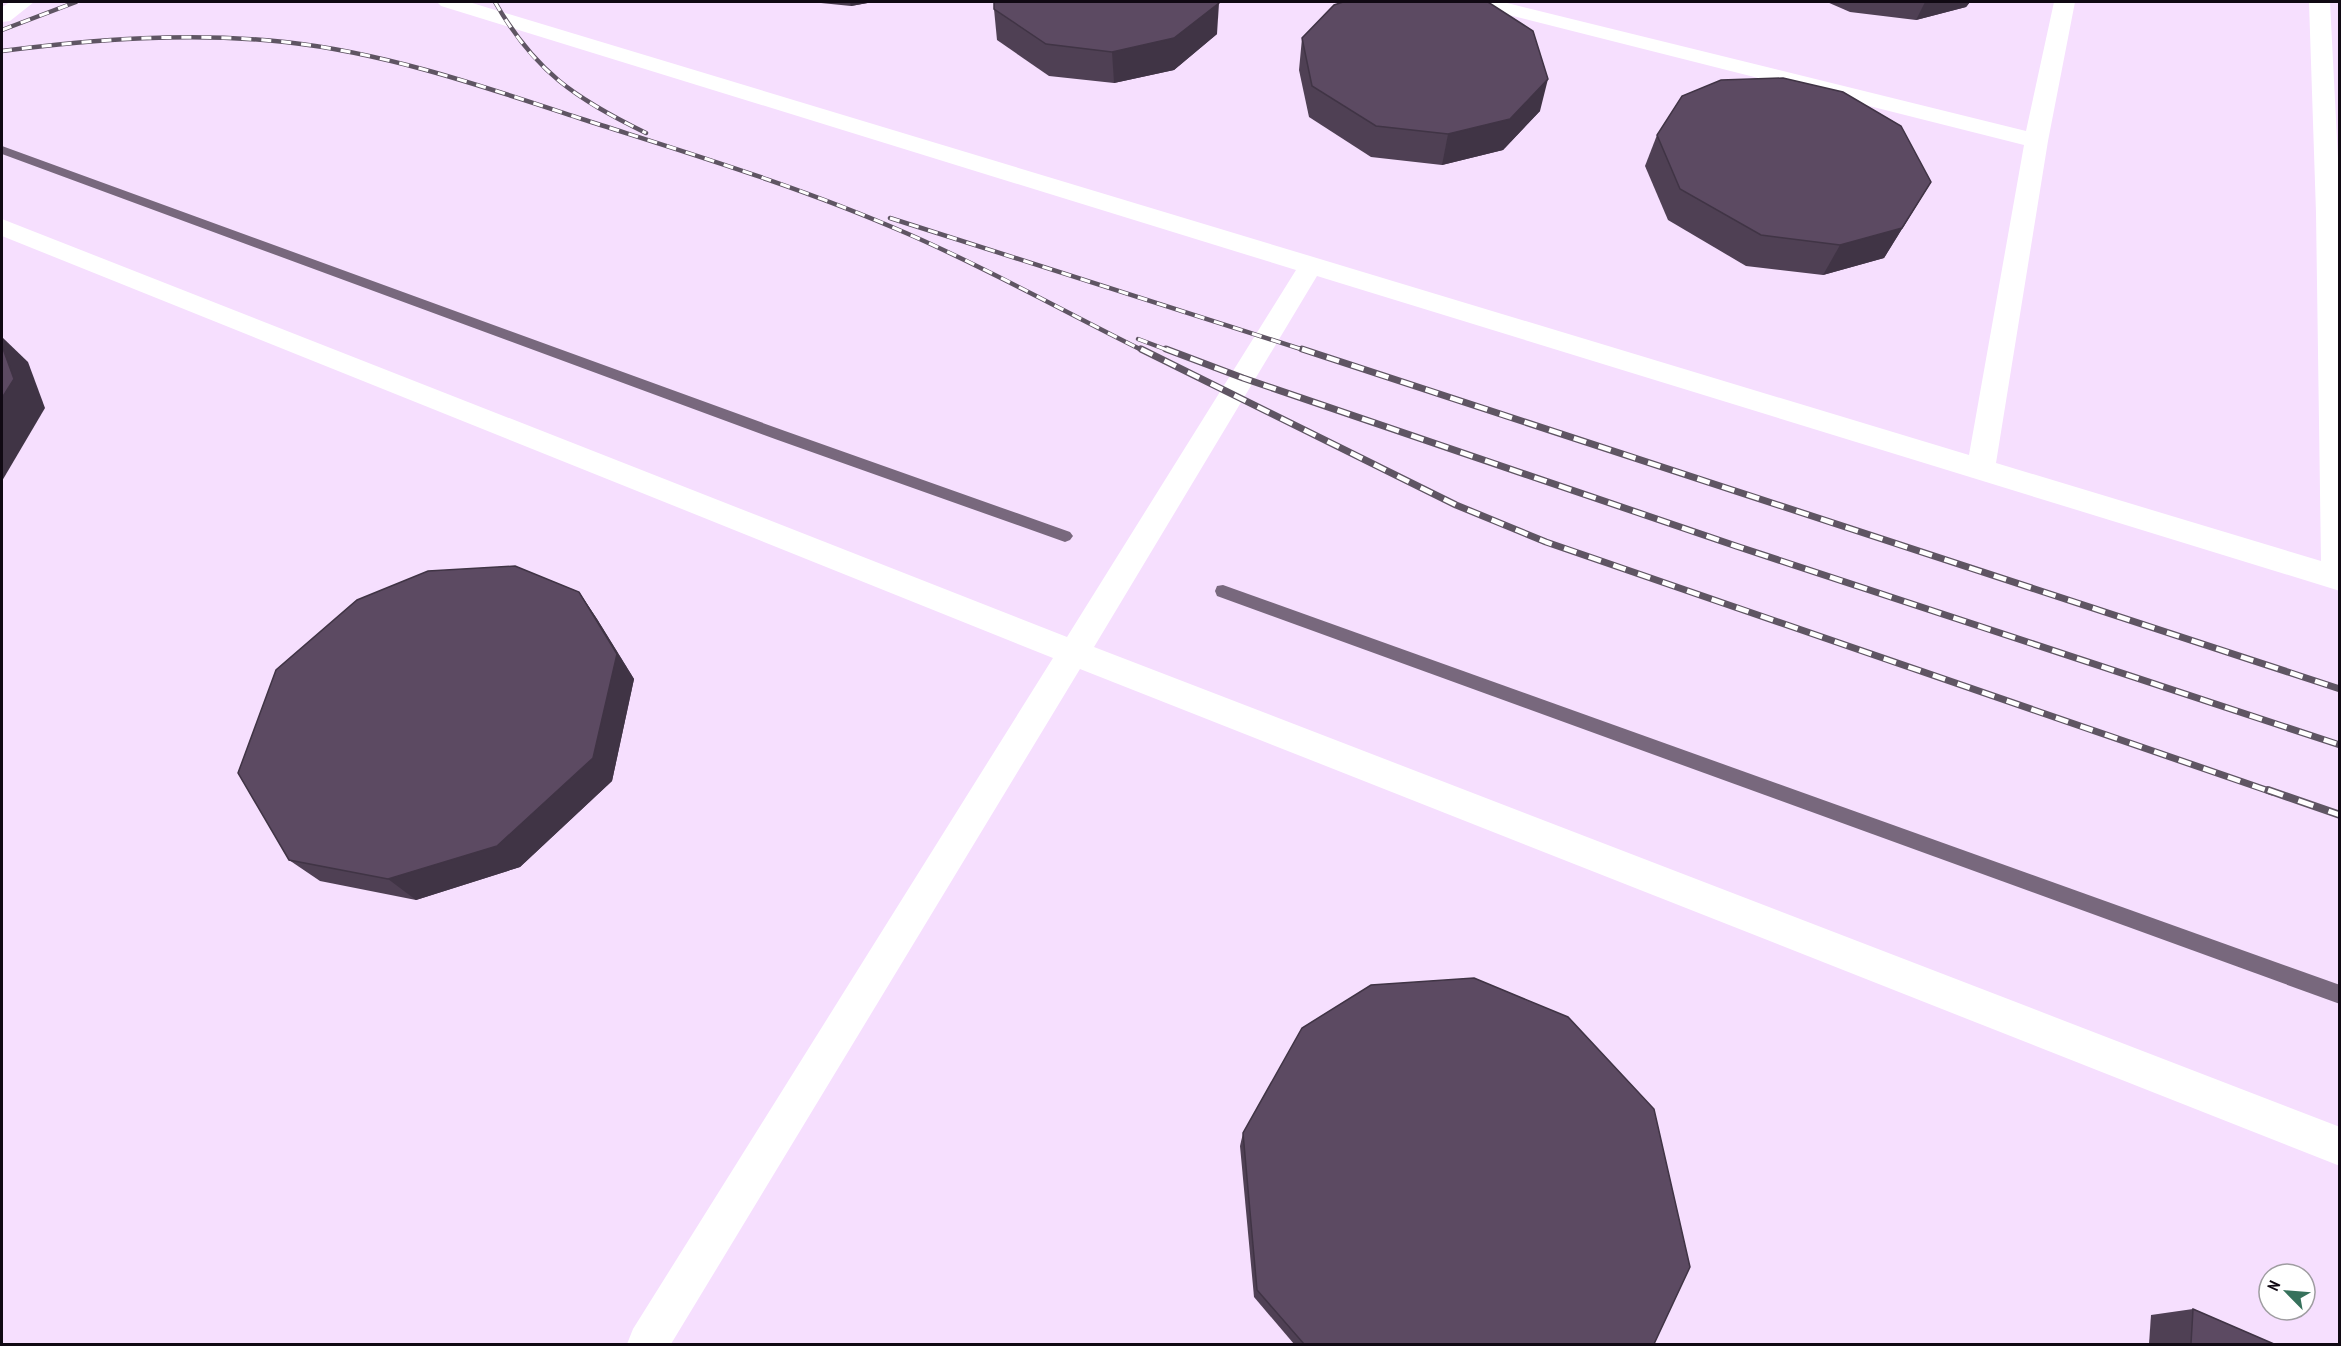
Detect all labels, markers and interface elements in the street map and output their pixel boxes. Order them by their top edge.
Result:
north arrow [2257,1262,2317,1322]
text: N [2263,1278,2284,1294]

